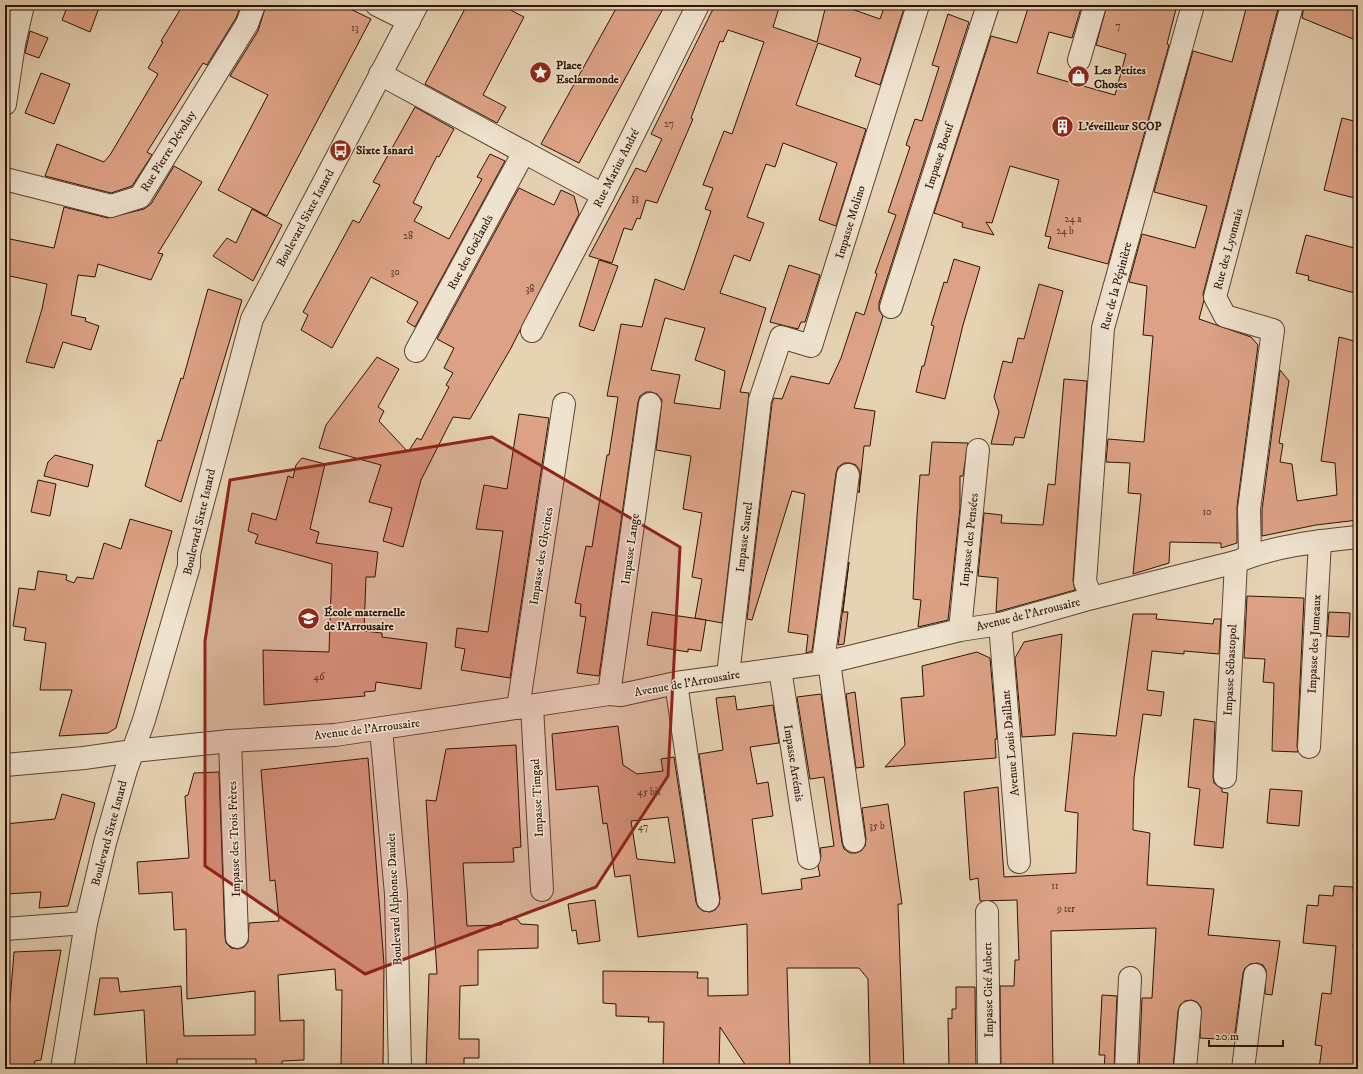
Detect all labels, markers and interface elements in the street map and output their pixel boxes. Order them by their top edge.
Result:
house number: 7 [1115,20,1121,32]
house number: 13 [351,22,359,34]
place label: Place Esclarmonde [556,58,619,87]
place icon: Place Esclarmonde [528,59,554,85]
place label: Les Petites Choses [1094,63,1146,92]
shop icon: Les Petites Choses [1065,64,1091,90]
street label: Rue Pierre Dévoluy [137,108,200,195]
building icon: L'éveilleur SCOP [1050,113,1076,139]
house number: 27 [664,118,674,130]
street label: Impasse Boeuf [922,119,958,191]
place label: L'éveilleur SCOP [1078,119,1161,134]
street label: Rue Marius André [590,126,643,210]
bus stop icon: Sixte Isnard [328,137,354,163]
place label: Sixte Isnard [356,143,414,158]
street label: Boulevard Sixte Isnard [273,167,338,270]
street label: Impasse Molino [832,183,869,261]
house number: 33 [631,192,639,204]
street label: Rue des Lyonnais [1210,207,1247,291]
street label: Rue des Goëlands [444,212,497,292]
house number: 24 a [1064,213,1082,225]
house number: 24 b [1056,225,1074,237]
house number: 28 [403,230,413,242]
street label: Rue de la Pépinière [1097,240,1135,332]
house number: 30 [390,266,400,278]
house number: 38 [526,283,534,295]
street label: Boulevard Sixte Isnard [180,468,219,577]
street label: Impasse des Pensées [957,492,982,588]
street label: Impasse Saurel [733,501,756,573]
street label: Impasse des Glycines [526,506,557,606]
house number: 10 [1202,506,1212,518]
street label: Impasse Lange [618,513,643,585]
street label: Avenue de l'Arrousaire [974,594,1082,635]
street label: Impasse des Jumeaux [1304,594,1325,694]
place label: École maternelle de l'Arrousaire [324,605,405,634]
school or university icon: École maternelle de l'Arrousaire [295,606,321,632]
street label: Impasse Sébastopol [1221,623,1240,716]
street label: Avenue de l'Arrousaire [633,667,741,700]
house number: 46 [314,671,325,683]
street label: Avenue Louis Daillant [998,689,1023,797]
street label: Avenue de l'Arrousaire [313,716,421,743]
street label: Impasse Artémis [780,724,807,803]
street label: Impasse Timgad [528,758,547,838]
street label: Boulevard Sixte Isnard [88,779,131,887]
street label: Impasse des Trois Frères [225,781,244,897]
house number: 45 bis [637,786,661,798]
house number: 35 b [869,820,885,832]
house number: 47 [638,821,648,833]
street label: Boulevard Alphonse Daudet [384,832,405,966]
house number: 11 [1051,880,1059,892]
house number: 9 ter [1056,903,1075,915]
street label: Impasse Cité Aubert [980,942,997,1038]
scale bar [1209,1022,1283,1048]
text: 20 m [1215,1029,1239,1044]

